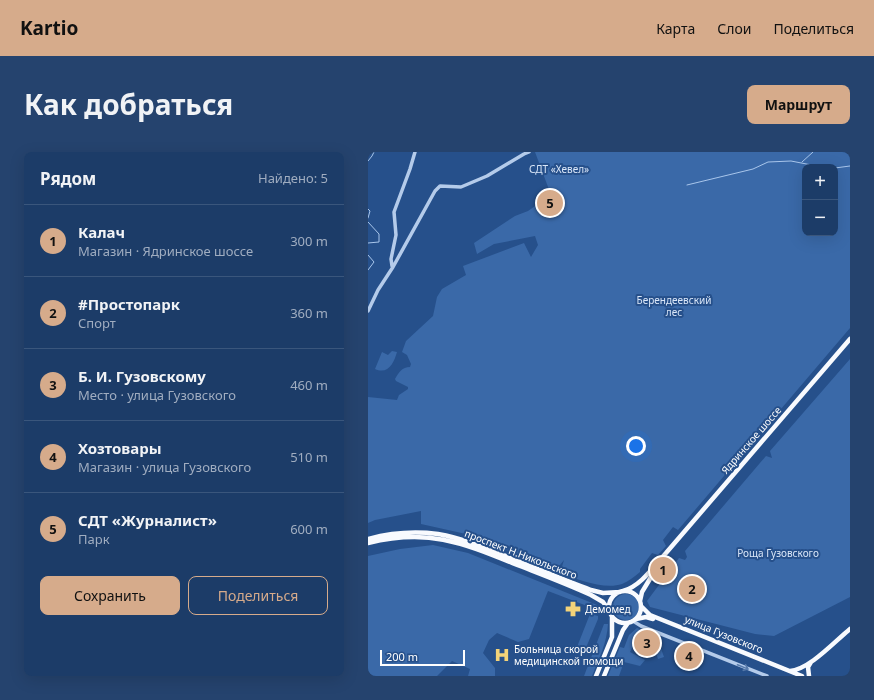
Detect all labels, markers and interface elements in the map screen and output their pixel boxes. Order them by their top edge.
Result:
text: Kartio [20,15,78,41]
text: Карта [656,19,695,38]
text: Слои [717,19,751,38]
text: Поделиться [773,19,854,38]
text: Как добраться [24,85,233,123]
button: Маршрут [747,85,850,124]
park label: СДТ «Хевел» [529,162,589,176]
map controls [802,164,838,236]
button: + [802,164,838,200]
text: Рядом [40,167,96,190]
text: Найдено: 5 [258,169,328,187]
pin: 5 [537,188,563,218]
button: − [802,200,838,236]
text: Калач [78,222,125,242]
text: 1 [49,232,57,250]
text: 300 m [290,232,328,250]
text: Магазин · Ядринское шоссе [78,242,253,260]
park label: Берендеевский лес [637,293,711,319]
text: #Простопарк [78,294,180,314]
text: 2 [49,304,57,322]
text: 360 m [290,304,328,322]
text: Спорт [78,314,116,332]
text: Б. И. Гузовскому [78,366,206,386]
text: 3 [49,376,57,394]
text: 460 m [290,376,328,394]
text: Место · улица Гузовского [78,386,236,404]
street label: Ядринское шоссе [718,403,784,477]
your location [626,436,646,456]
text: Хозтовары [78,438,162,458]
text: 4 [49,448,57,466]
text: 510 m [290,448,328,466]
text: Магазин · улица Гузовского [78,458,251,476]
text: СДТ «Журналист» [78,510,217,530]
text: 5 [49,520,57,538]
text: 600 m [290,520,328,538]
street label: проспект Н.Никольского [463,526,579,582]
text: Парк [78,530,110,548]
park label: Роща Гузовского [737,546,819,560]
pin: 1 [650,555,676,585]
pin: 2 [679,574,705,604]
button: Сохранить [40,576,180,615]
button: Поделиться [188,576,328,615]
pharmacy icon: Демомед [564,600,582,618]
place label: Демомед [585,602,631,616]
street label: улица Гузовского [683,612,765,656]
pin: 3 [634,628,660,658]
pin: 4 [676,641,702,671]
place label: Больница скорой медицинской помощи [514,642,623,668]
hospital icon: Больница скорой медицинской помощи [493,646,511,664]
scale bar [380,648,465,667]
text: 200 m [386,649,418,664]
one-way arrow [737,663,749,671]

